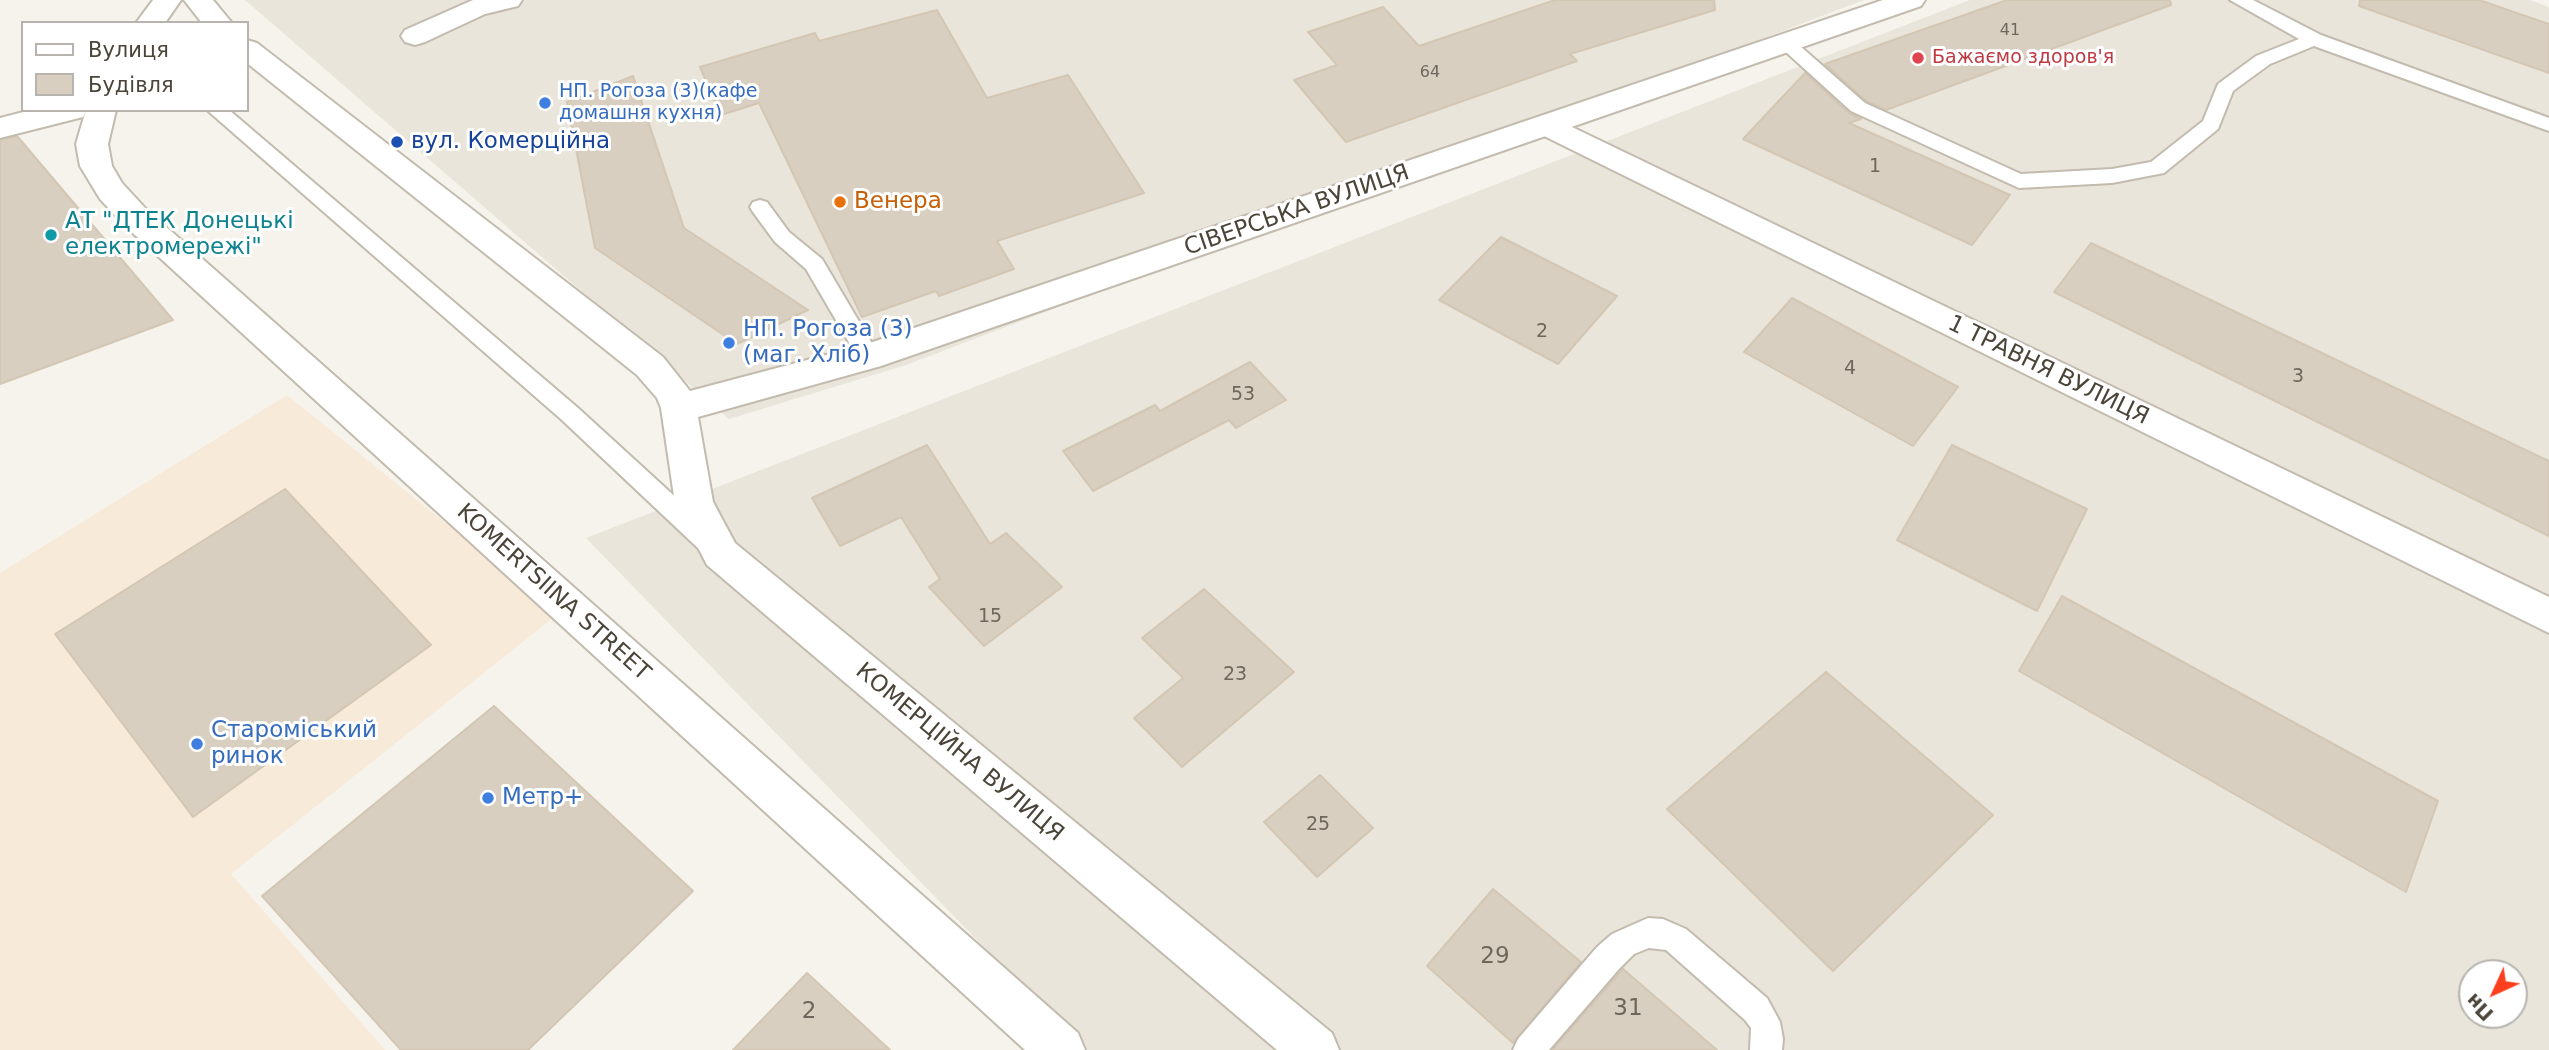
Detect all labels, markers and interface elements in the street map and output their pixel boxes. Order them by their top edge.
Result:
legend [21,21,248,112]
house number: 41 [2000,21,2020,41]
text: Вулиця [88,38,169,62]
place label: Бажаємо здоров'я [1932,47,2114,69]
marker: Бажаємо здоров'я [1910,50,1926,66]
house number: 64 [1420,63,1440,83]
text: Будівля [88,73,174,97]
place label: НП. Рогоза (3)(кафе домашня кухня) [559,81,758,125]
marker: НП. Рогоза (3)(кафе домашня кухня) [537,95,553,111]
place label: вул. Комерційна [411,128,610,156]
marker: вул. Комерційна [389,134,405,150]
house number: 1 [1869,156,1881,178]
street label: СІВЕРСЬКА ВУЛИЦЯ [1181,159,1413,263]
place label: Венера [854,188,942,216]
marker: Венера [832,194,848,210]
place label: АТ "ДТЕК Донецькі електромережі" [65,208,294,262]
marker: АТ "ДТЕК Донецькі електромережі" [43,227,59,243]
street label: 1 ТРАВНЯ ВУЛИЦЯ [1943,310,2153,432]
place label: НП. Рогоза (3) (маг. Хліб) [743,316,913,370]
house number: 2 [1536,321,1548,343]
marker: НП. Рогоза (3) (маг. Хліб) [721,335,737,351]
house number: 4 [1844,358,1856,380]
house number: 3 [2292,366,2304,388]
house number: 53 [1231,384,1255,406]
street label: KOMERTSIINA STREET [451,499,655,687]
house number: 15 [978,606,1002,628]
street label: КОМЕРЦІЙНА ВУЛИЦЯ [849,658,1069,848]
house number: 23 [1223,664,1247,686]
place label: Староміський ринок [211,717,377,771]
marker: Староміський ринок [189,736,205,752]
place label: Метр+ [502,784,583,812]
marker: Метр+ [480,790,496,806]
house number: 25 [1306,814,1330,836]
house number: 29 [1480,943,1510,971]
north arrow [2458,959,2528,1029]
text: Пн [2462,989,2498,1025]
house number: 31 [1613,995,1643,1023]
house number: 2 [802,998,816,1026]

